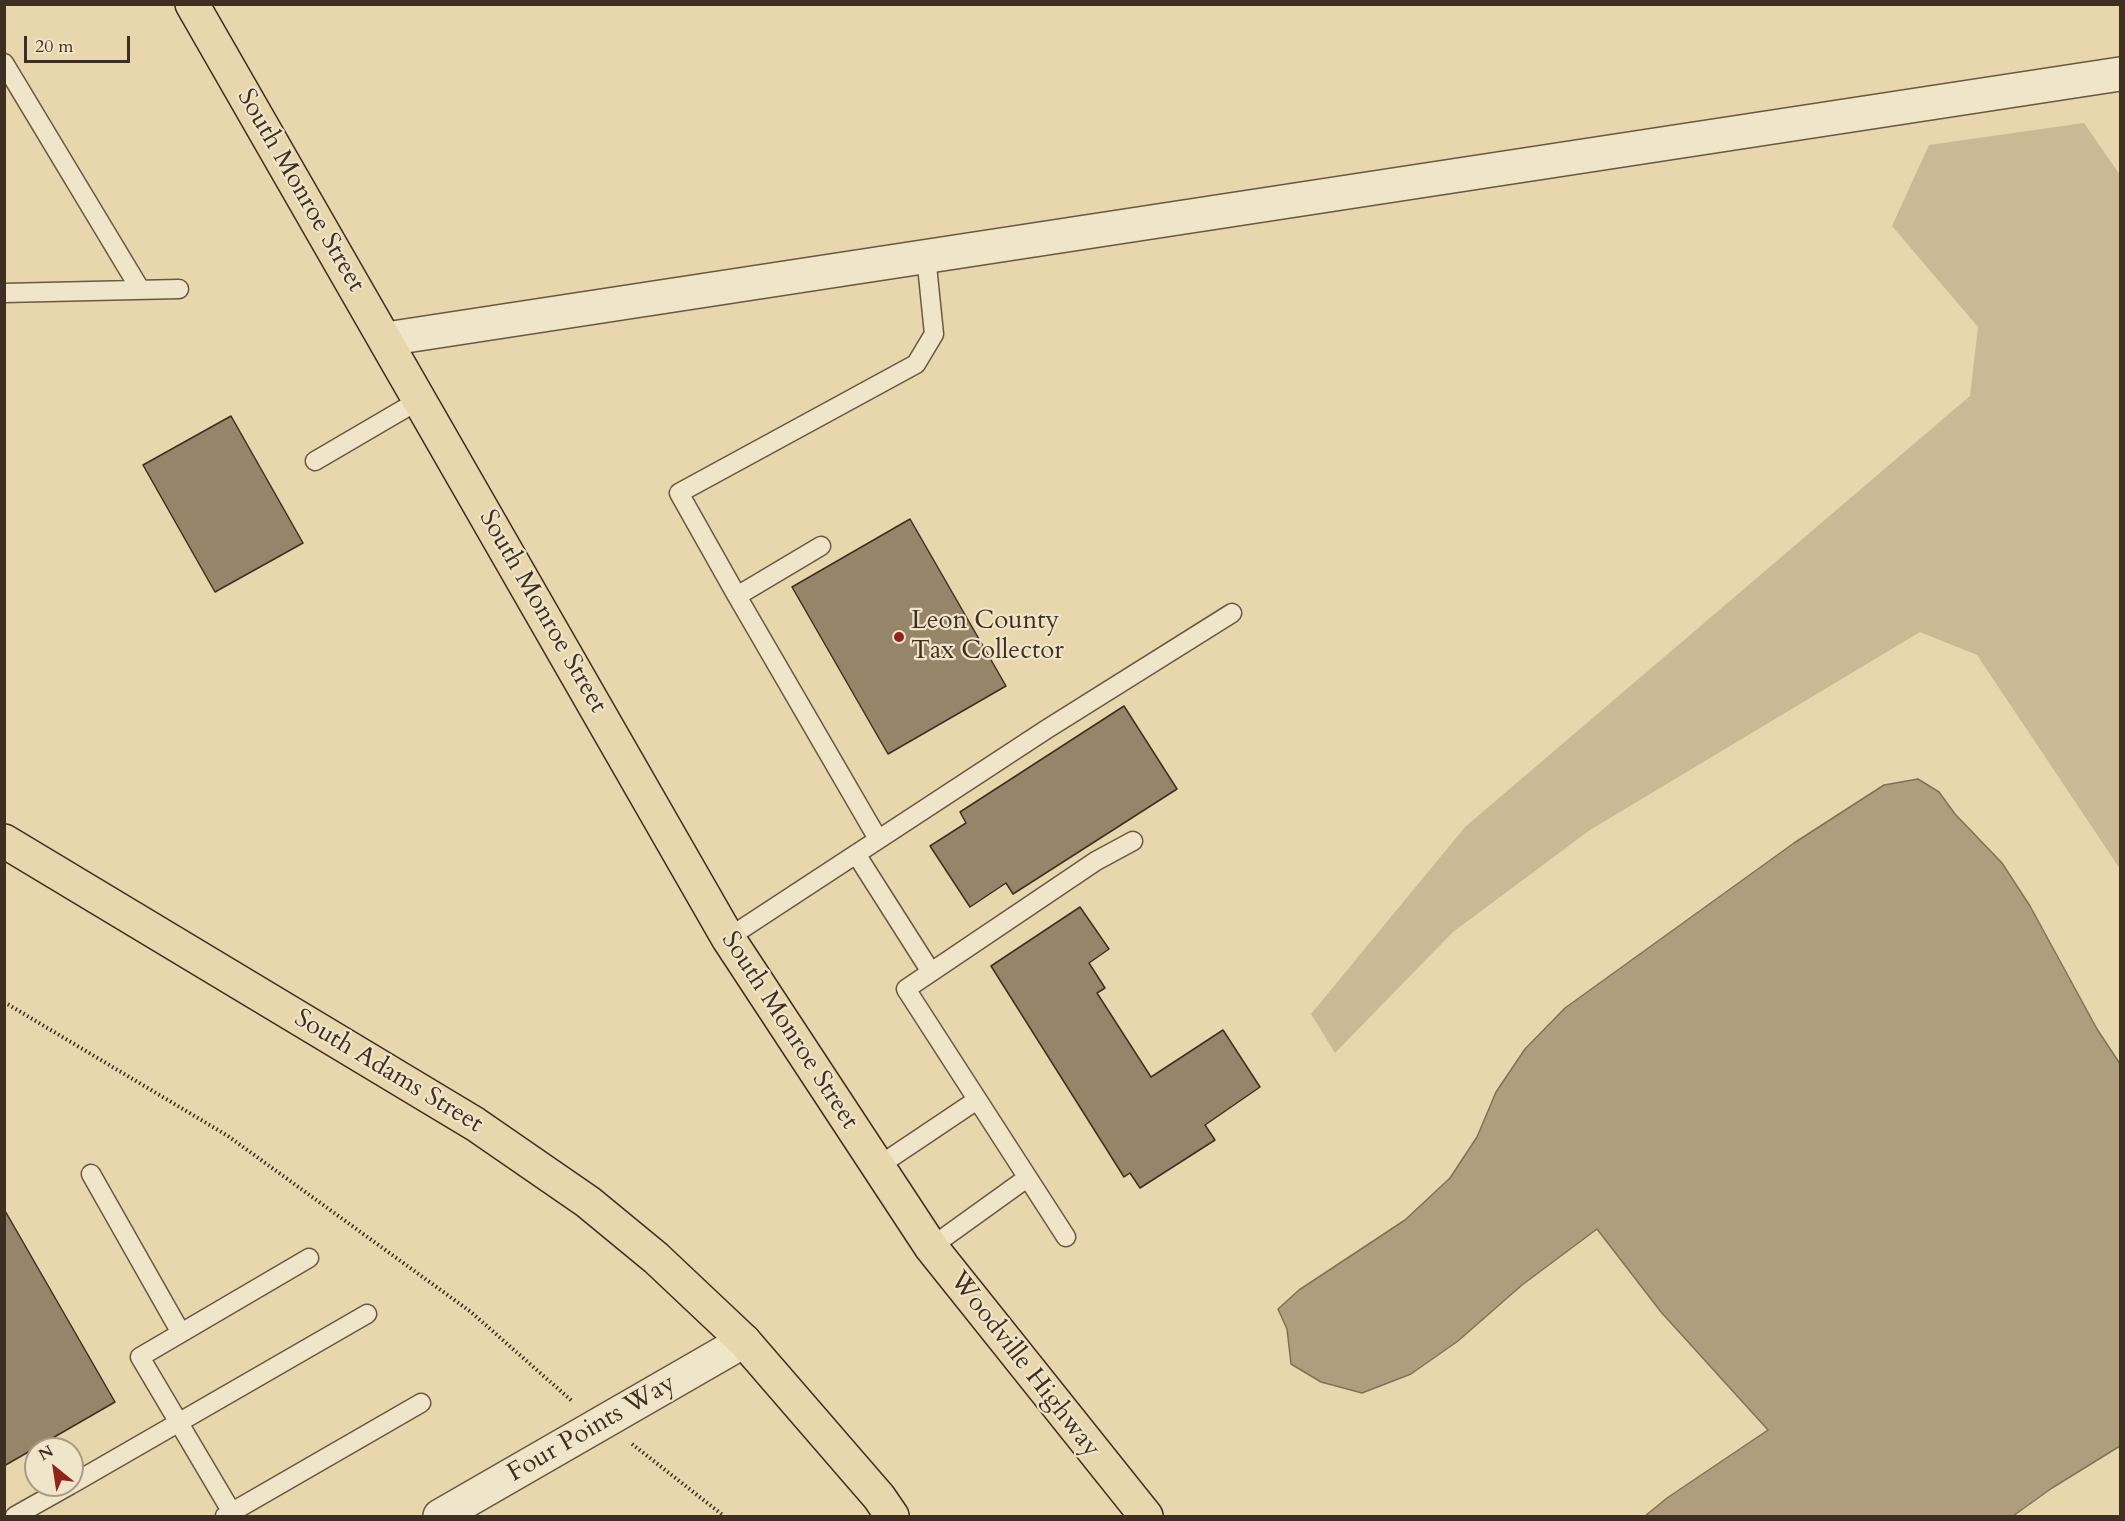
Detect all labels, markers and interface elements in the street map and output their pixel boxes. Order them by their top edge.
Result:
scale bar [27,24,134,62]
text: 20 m [35,34,74,59]
street label: South Monroe Street [229,84,371,298]
street label: South Monroe Street [471,505,613,719]
place label: Leon County Tax Collector [911,606,1064,668]
marker: Leon County Tax Collector [892,630,906,644]
street label: South Monroe Street [714,926,864,1136]
street label: South Adams Street [288,1003,488,1141]
street label: Woodville Highway [942,1266,1106,1464]
street label: Four Points Way [502,1368,682,1490]
north arrow [24,1437,84,1497]
text: N [34,1440,58,1466]

